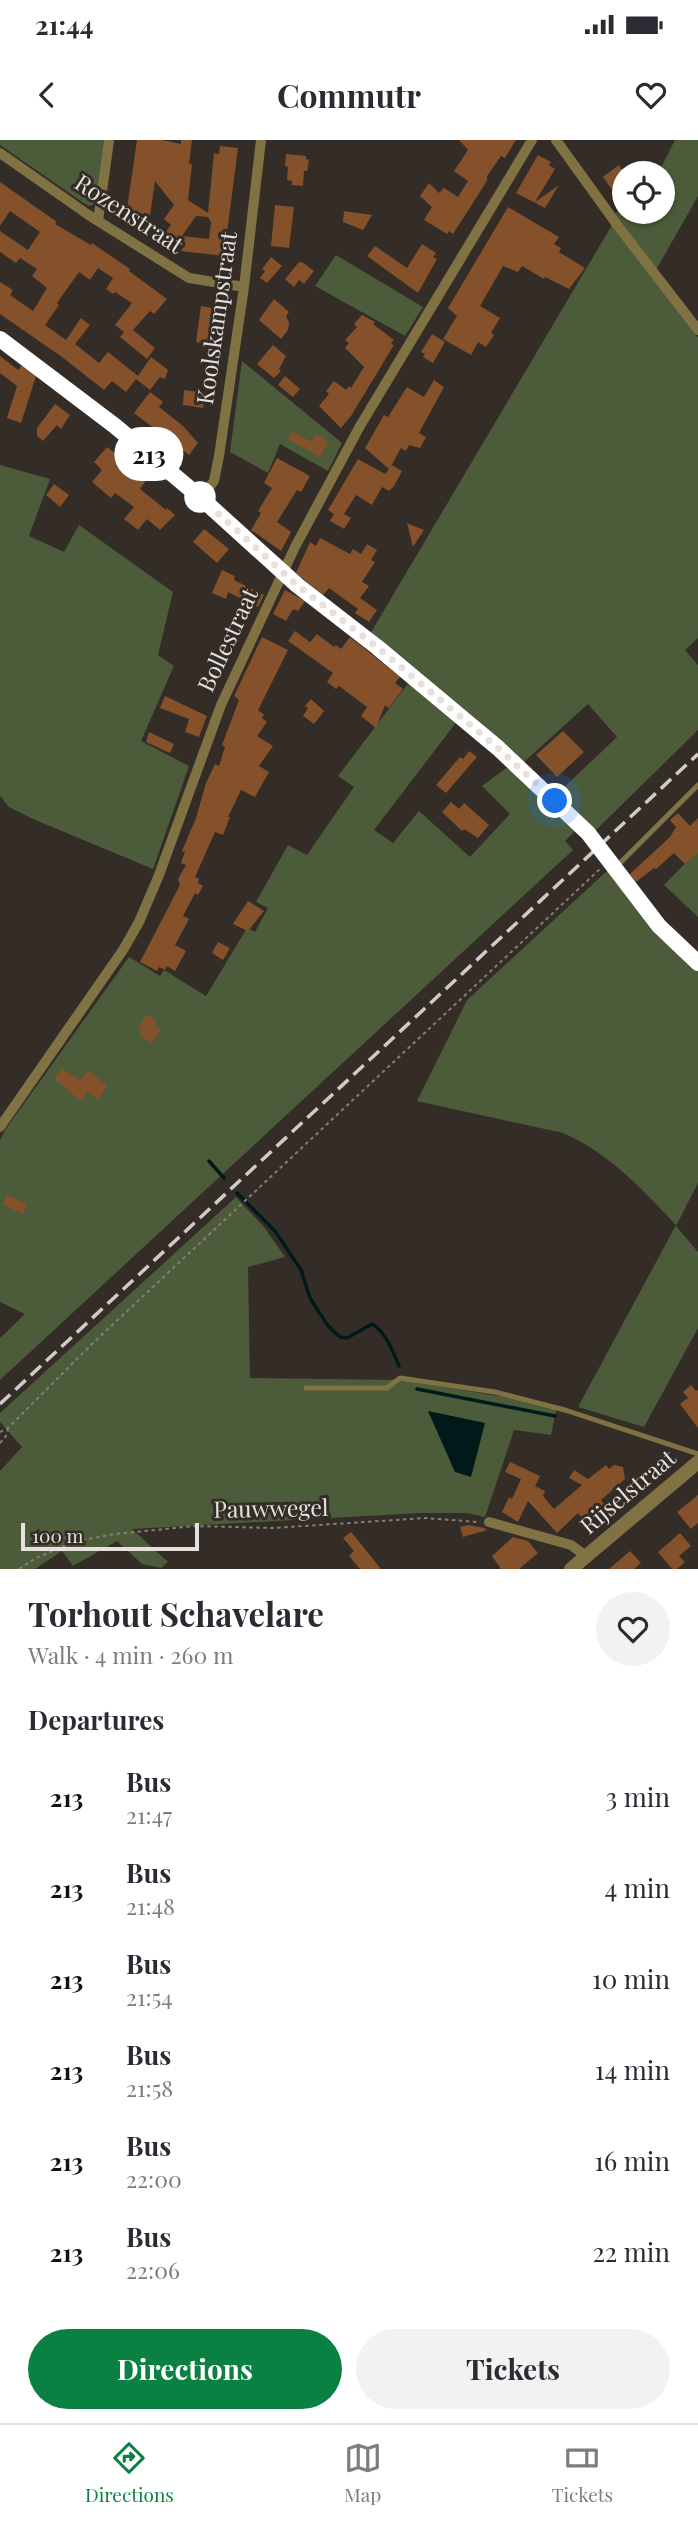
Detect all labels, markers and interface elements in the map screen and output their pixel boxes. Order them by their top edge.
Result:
text: 21:44 [35,7,94,42]
text: Commutr [277,73,421,116]
icon: back [28,76,66,114]
icon: heart [632,76,670,114]
map controls [612,161,675,224]
button: locate [612,161,675,224]
street label: Rozenstraat [70,166,191,260]
street label: Koolskampstraat [188,229,243,406]
line badge: 213 [109,431,189,477]
text: 213 [132,438,166,470]
unlabelled marker [185,482,215,512]
street label: Bollestraat [189,582,264,696]
your location [537,783,572,818]
street label: Rijselstraat [573,1441,682,1540]
street label: Pauwwegel [213,1491,329,1524]
scale bar [21,1520,200,1552]
text: 100 m [32,1522,83,1548]
text: Torhout Schavelare [28,1591,324,1635]
button: heart [596,1592,670,1666]
text: Walk · 4 min · 260 m [28,1639,233,1670]
text: Departures [28,1702,164,1737]
text: Bus [126,1764,171,1799]
text: 3 min [606,1779,670,1814]
text: 213 [50,1781,83,1813]
text: 21:47 [126,1799,172,1830]
text: Bus [126,1855,171,1890]
text: 4 min [604,1870,670,1905]
text: 213 [50,1872,83,1904]
text: 21:48 [126,1890,175,1921]
text: Bus [126,1946,171,1981]
text: 10 min [592,1961,670,1996]
text: 213 [50,1963,83,1995]
text: 21:54 [126,1981,173,2012]
text: Bus [126,2037,171,2072]
text: 14 min [595,2052,670,2087]
text: 213 [50,2054,83,2086]
text: 21:58 [126,2072,173,2103]
text: Bus [126,2128,171,2163]
text: 16 min [594,2143,670,2178]
text: 213 [50,2145,83,2177]
text: 22:00 [126,2163,182,2194]
text: Bus [126,2219,171,2254]
text: 22 min [592,2234,670,2269]
text: 213 [50,2236,83,2268]
text: 22:06 [126,2254,180,2285]
button: Directions [28,2329,342,2409]
button: Tickets [356,2329,670,2409]
tab: Directions [85,2439,174,2507]
tab: Map [344,2439,382,2507]
tab: Tickets [552,2439,613,2507]

